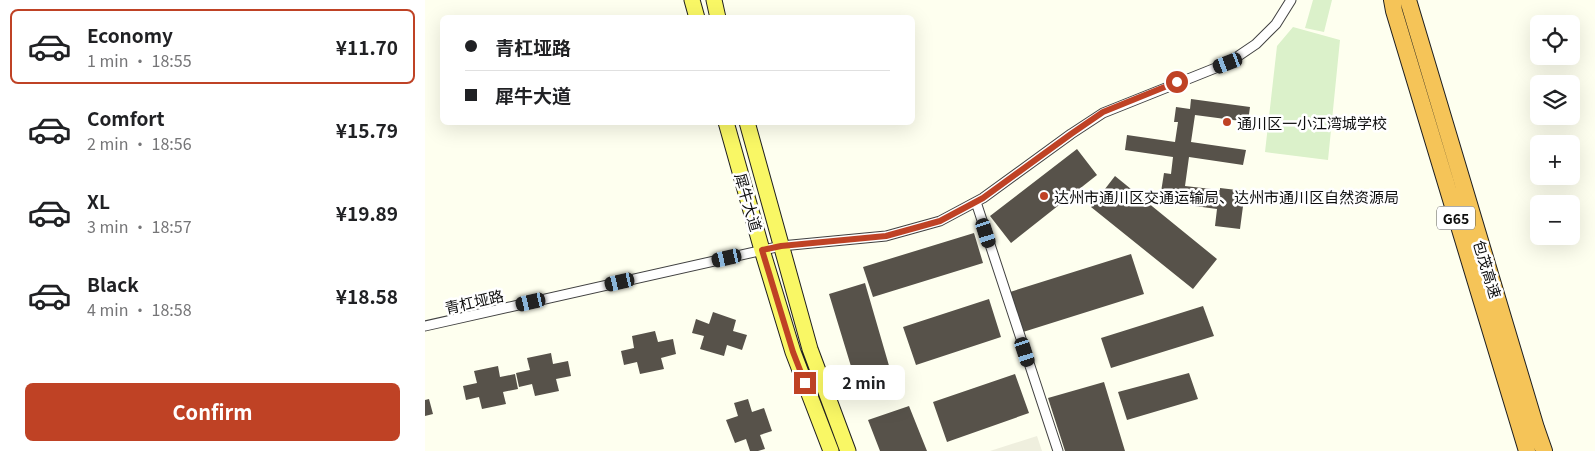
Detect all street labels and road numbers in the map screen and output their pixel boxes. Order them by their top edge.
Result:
street label: 犀牛大道 [731,170,767,234]
road number: G65 [1437,207,1475,230]
street label: 包茂高速 [1469,237,1507,301]
street label: 青杠垭路 [442,284,506,318]

